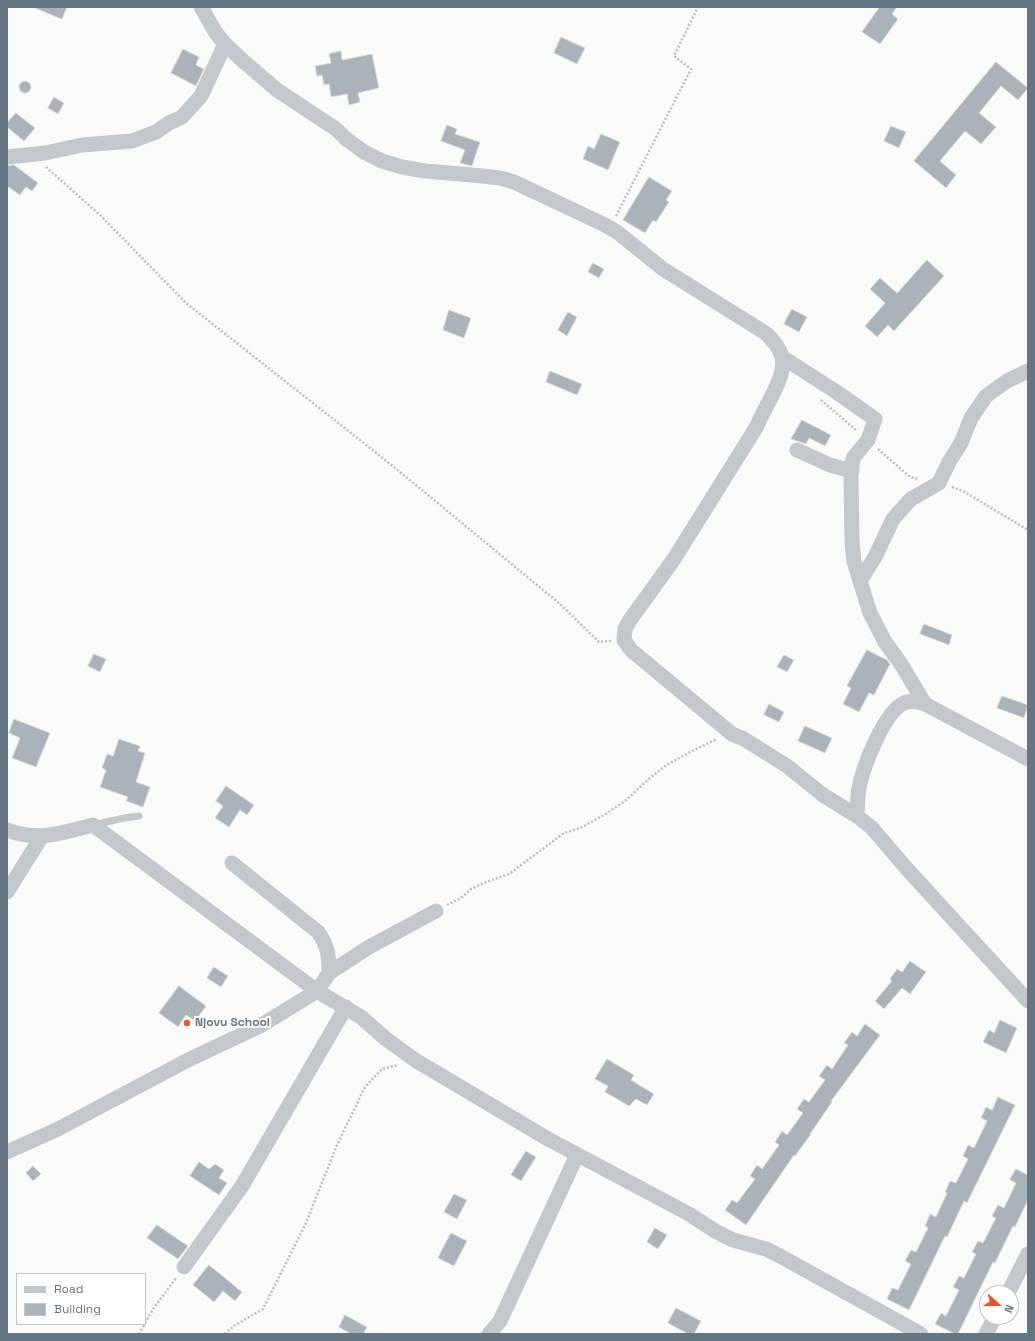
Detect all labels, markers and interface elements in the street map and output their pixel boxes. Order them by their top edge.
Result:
place label: Njovu School [195,1016,270,1030]
marker: Njovu School [182,1018,192,1028]
legend [16,1273,146,1325]
text: Road [54,1281,83,1297]
north arrow [979,1285,1019,1325]
text: Building [54,1301,101,1317]
text: N [1001,1303,1017,1315]

